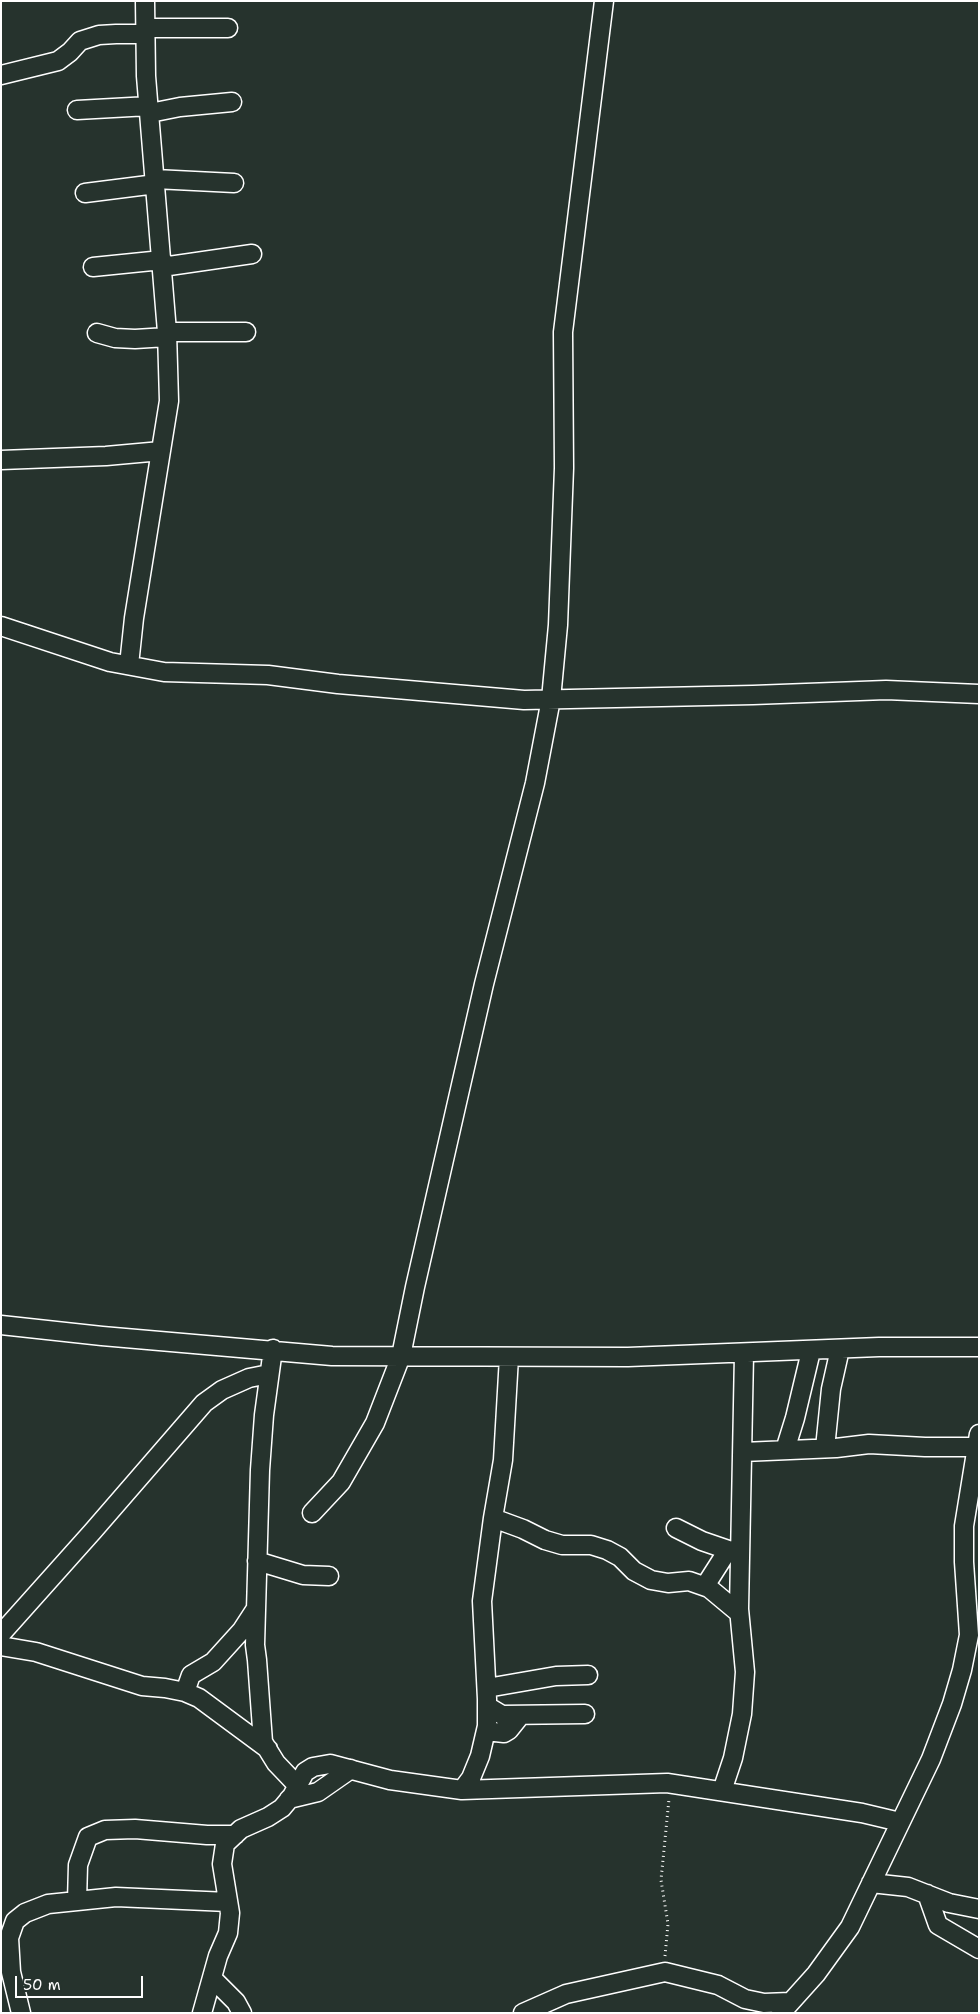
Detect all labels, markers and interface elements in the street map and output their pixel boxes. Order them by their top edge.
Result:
scale bar [18,1966,145,1998]
text: 50 m [23,1975,61,1995]

